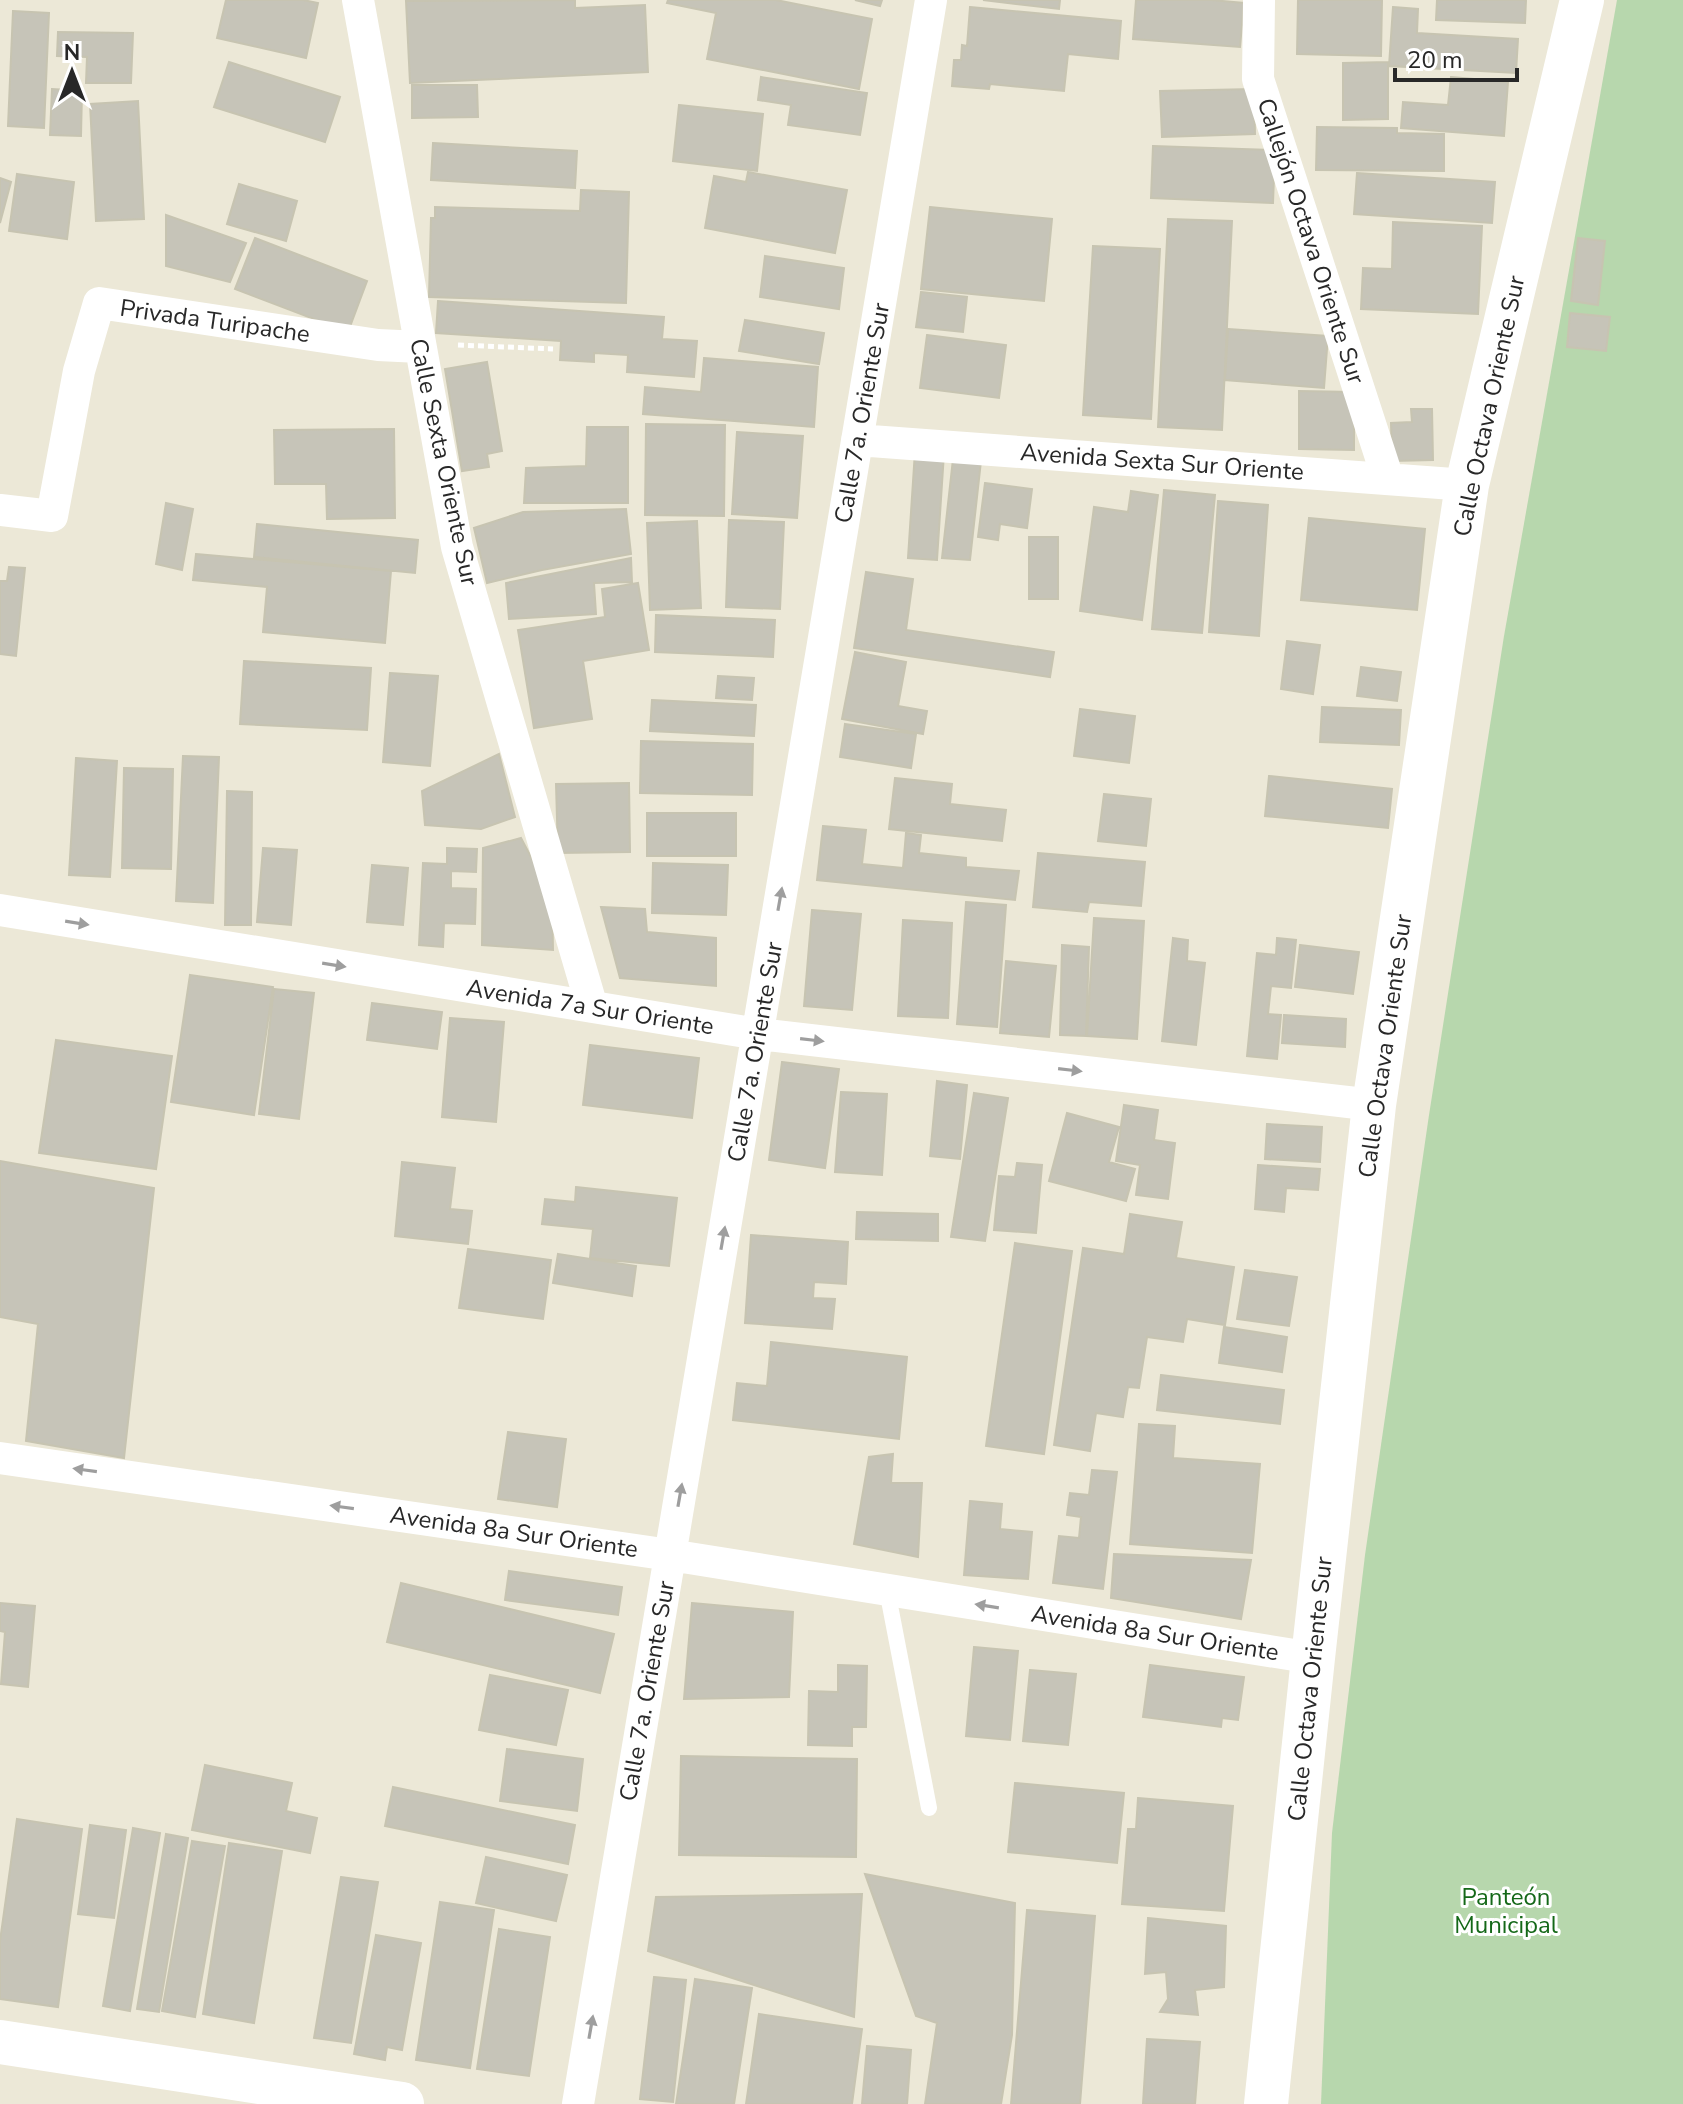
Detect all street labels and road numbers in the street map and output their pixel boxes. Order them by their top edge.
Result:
street label: Callejón Octava Oriente Sur [1250,94,1372,388]
street label: Calle Octava Oriente Sur [1446,272,1532,539]
street label: Privada Turipache [118,292,312,350]
street label: Calle 7a. Oriente Sur [827,300,897,526]
street label: Calle Sexta Oriente Sur [402,336,486,589]
street label: Avenida Sexta Sur Oriente [1019,436,1305,488]
street label: Calle Octava Oriente Sur [1351,912,1419,1180]
street label: Calle 7a. Oriente Sur [720,939,790,1165]
street label: Avenida 7a Sur Oriente [464,972,716,1042]
street label: Avenida 8a Sur Oriente [388,1499,640,1565]
street label: Calle Octava Oriente Sur [1280,1555,1340,1823]
street label: Calle 7a. Oriente Sur [612,1578,682,1804]
street label: Avenida 8a Sur Oriente [1029,1598,1281,1668]

